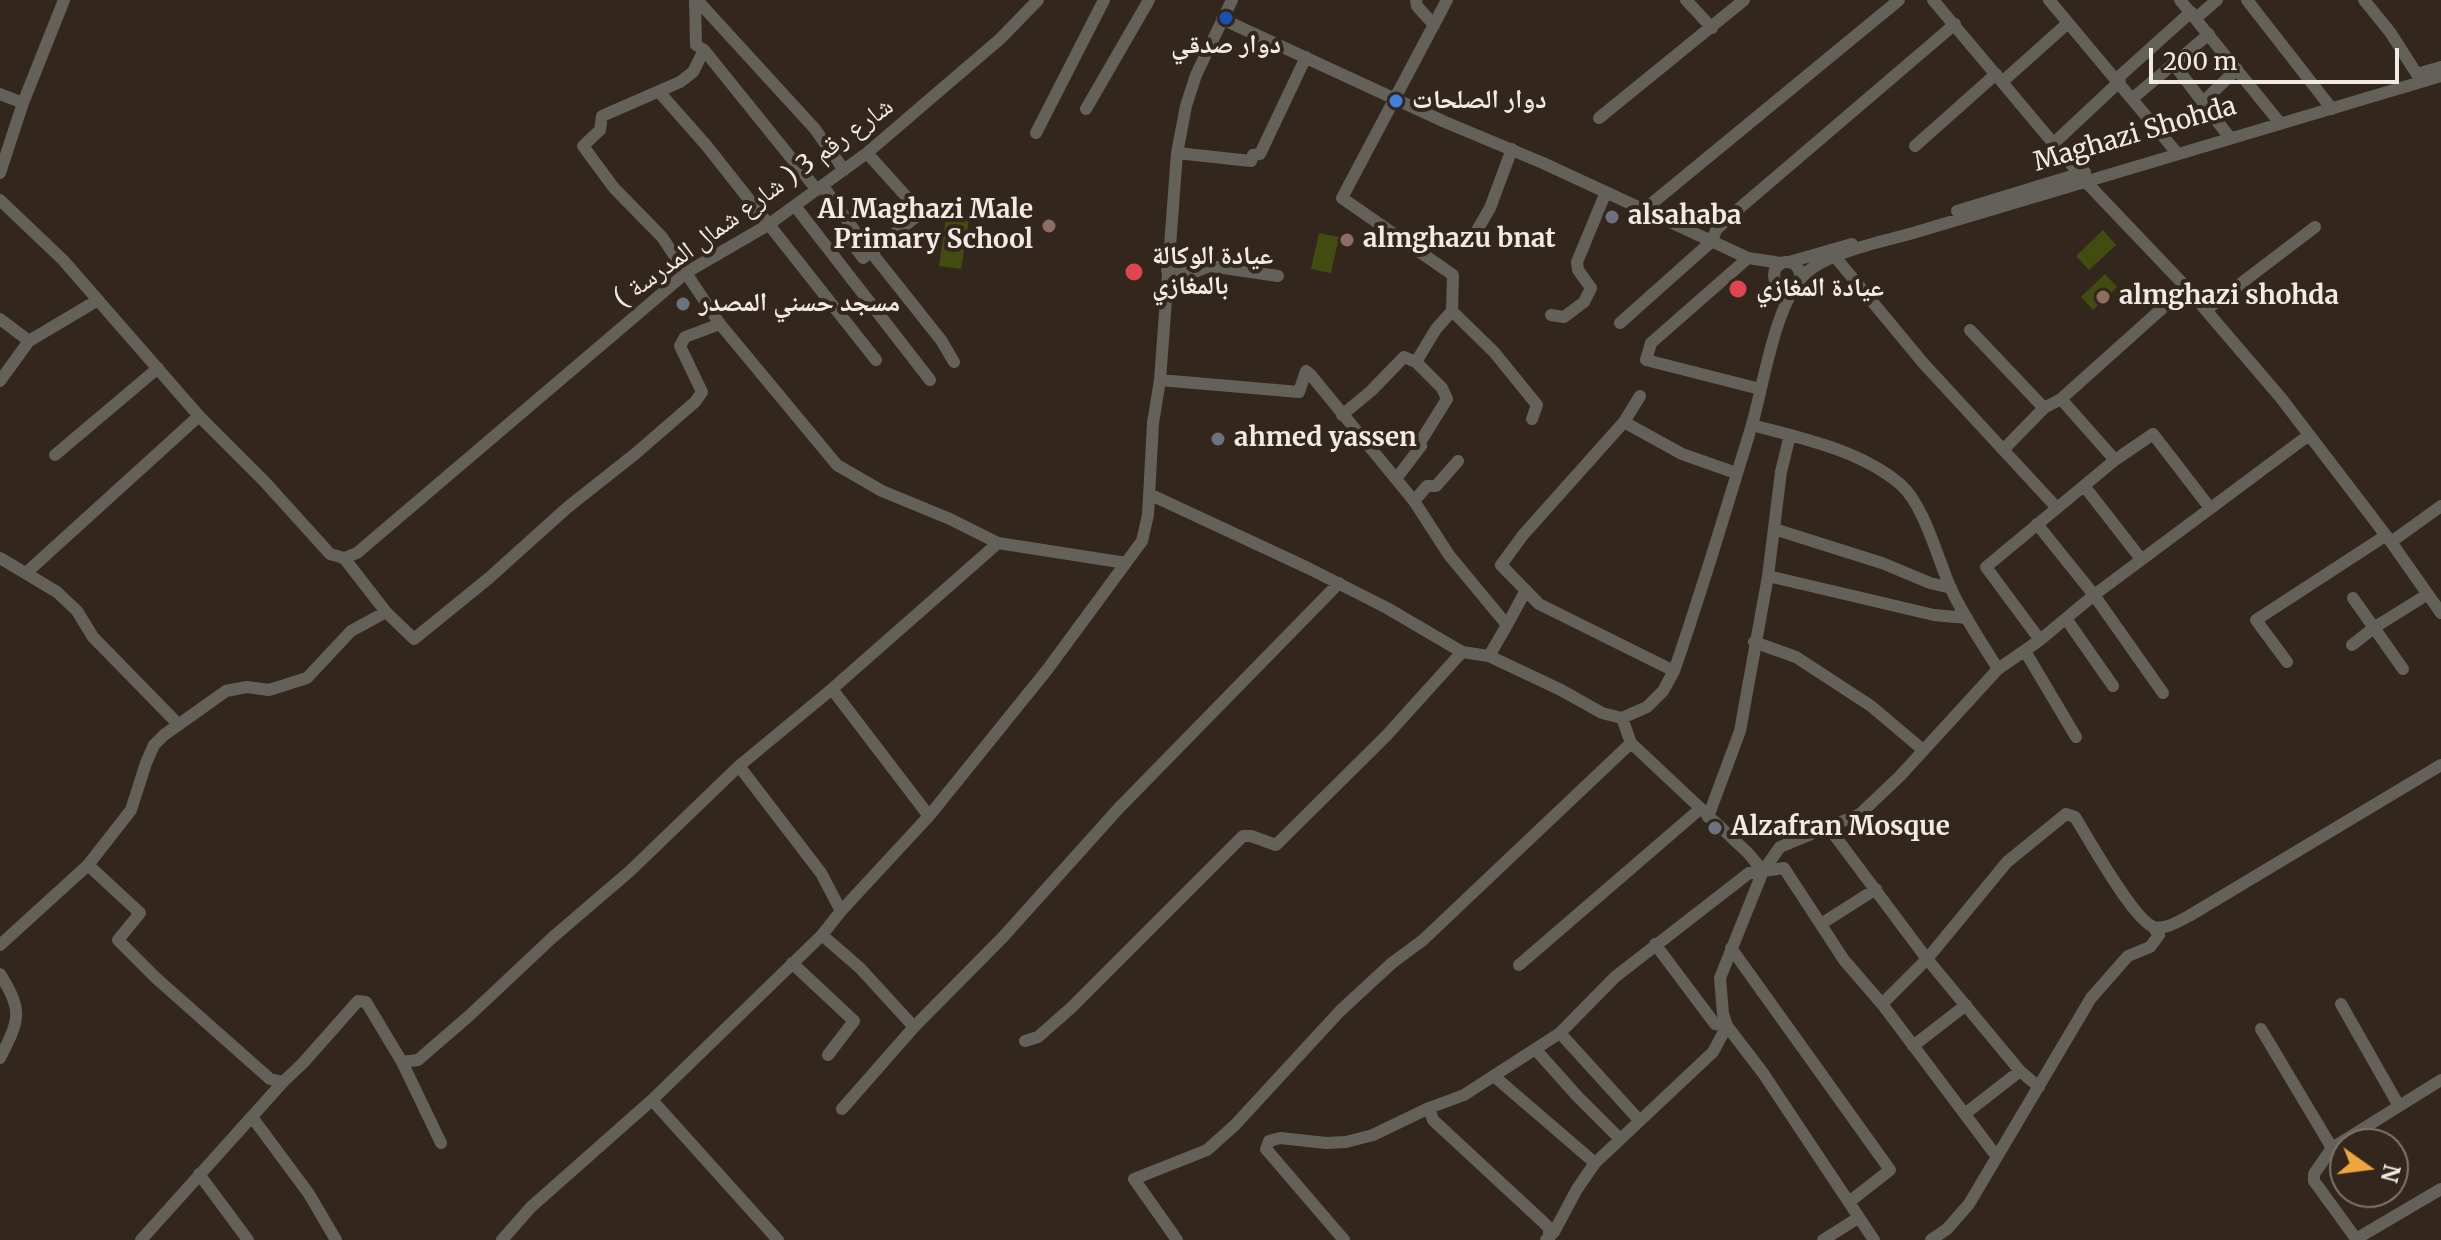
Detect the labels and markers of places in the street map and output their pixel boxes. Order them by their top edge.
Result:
marker: دوار صدقي [1217,9,1235,27]
place label: دوار صدقي [1171,30,1281,62]
place label: دوار الصلحات [1412,85,1546,117]
marker: دوار الصلحات [1387,92,1405,110]
place label: Al Maghazi Male Primary School [818,195,1033,256]
place label: alsahaba [1628,201,1742,233]
marker: alsahaba [1603,208,1621,226]
marker: Al Maghazi Male Primary School [1040,217,1058,235]
place label: almghazu bnat [1363,224,1556,256]
marker: almghazu bnat [1338,231,1356,249]
place label: عيادة الوكالة بالمغازي [1152,241,1273,302]
marker: عيادة الوكالة بالمغازي [1123,261,1145,283]
place label: عيادة المغازي [1756,273,1884,305]
marker: عيادة المغازي [1727,278,1749,300]
place label: almghazi shohda [2119,281,2339,313]
place label: مسجد حسني المصدر [699,288,900,320]
marker: almghazi shohda [2094,288,2112,306]
marker: مسجد حسني المصدر [674,295,692,313]
place label: ahmed yassen [1234,423,1417,455]
marker: ahmed yassen [1209,430,1227,448]
place label: Alzafran Mosque [1731,812,1950,844]
marker: Alzafran Mosque [1706,819,1724,837]

